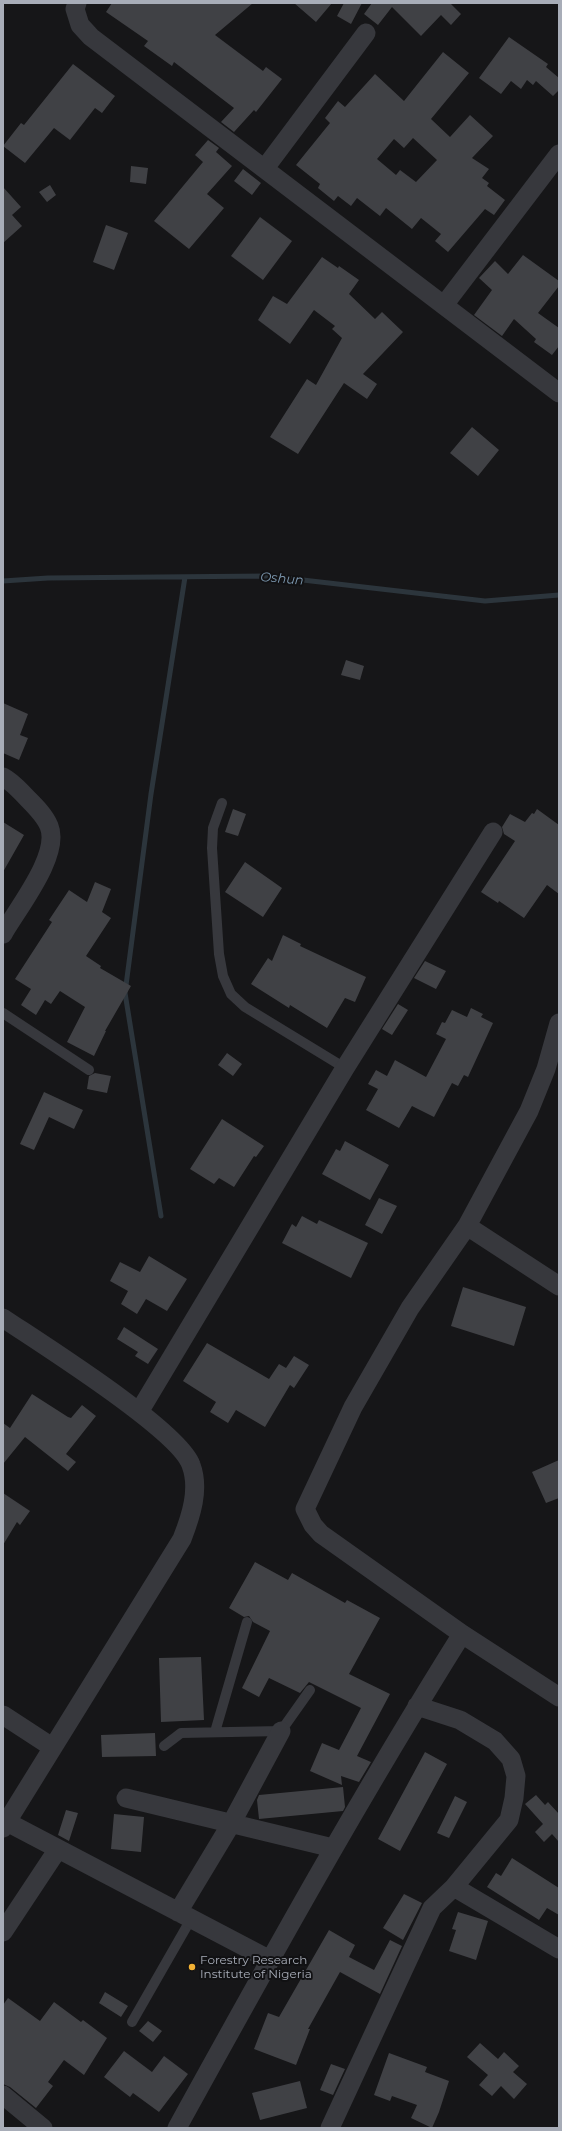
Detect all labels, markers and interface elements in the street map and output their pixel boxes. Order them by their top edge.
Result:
water label: Oshun [260,569,304,589]
place label: Forestry Research Institute of Nigeria [200,1953,312,1981]
marker: Forestry Research Institute of Nigeria [187,1962,197,1972]

